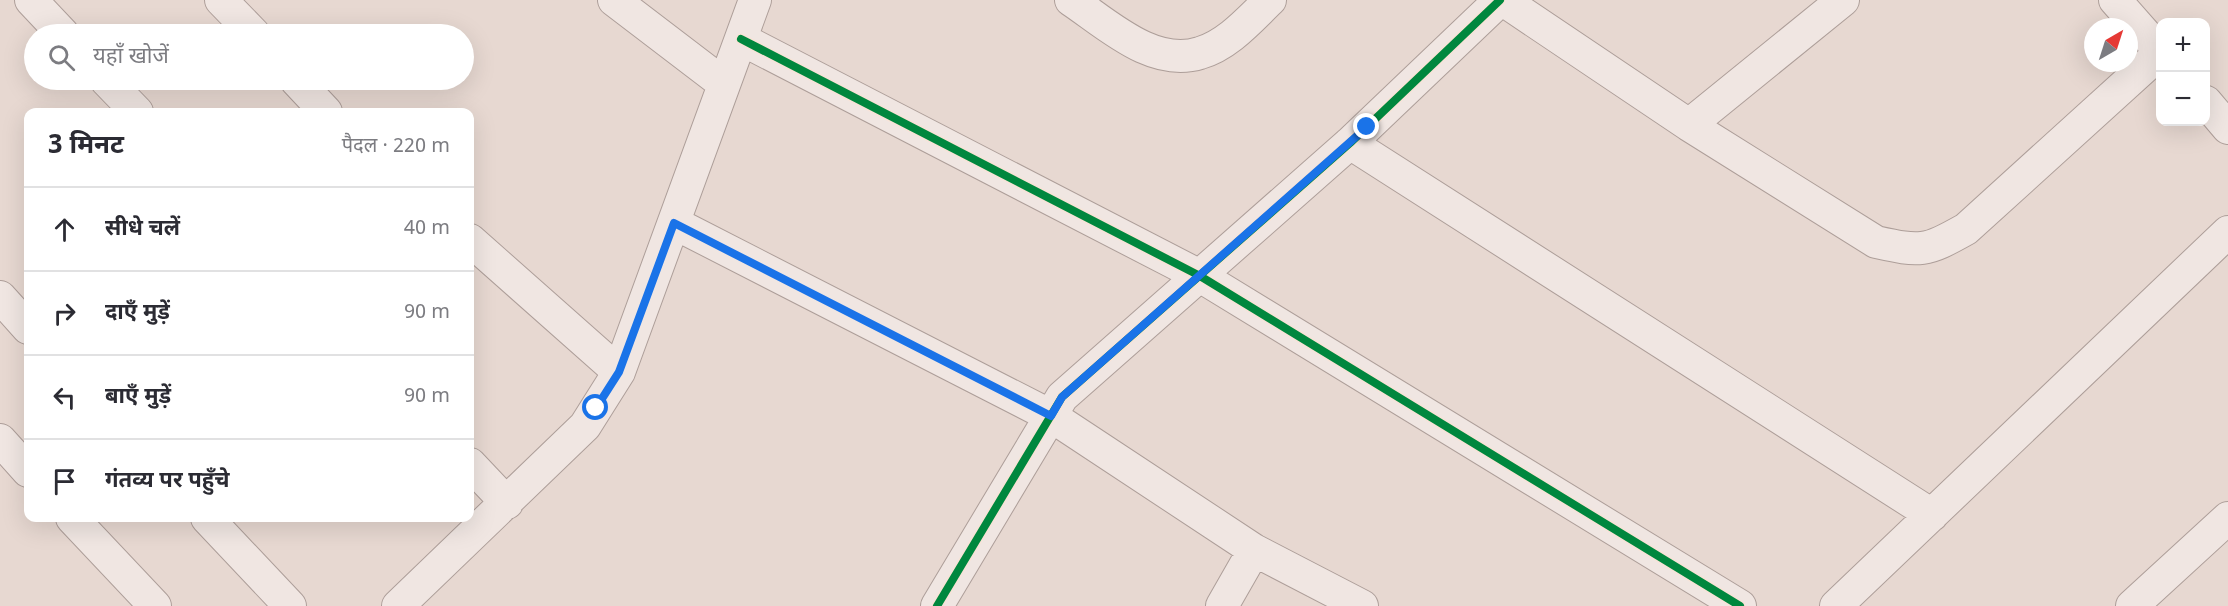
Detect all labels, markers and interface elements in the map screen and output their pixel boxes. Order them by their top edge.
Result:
north arrow [2084,18,2138,72]
map controls [2156,18,2210,126]
button: + [2156,18,2210,72]
search box [24,24,474,90]
icon: search [45,41,78,74]
text: यहाँ खोजें [93,43,169,72]
button: − [2156,72,2210,126]
route end [1353,113,1379,139]
text: 3 मिनट [48,130,124,164]
text: पैदल · 220 m [342,134,450,160]
icon: ahead [48,213,81,246]
text: सीधे चलें [105,215,180,244]
text: 40 m [404,216,450,242]
icon: right [48,297,81,330]
text: दाएँ मुड़ें [105,299,170,328]
text: 90 m [404,300,450,326]
icon: left [48,381,81,414]
text: बाएँ मुड़ें [105,383,171,412]
text: 90 m [404,384,450,410]
route start [582,394,608,420]
icon: arrive [48,465,81,498]
text: गंतव्य पर पहुँचे [105,467,230,496]

